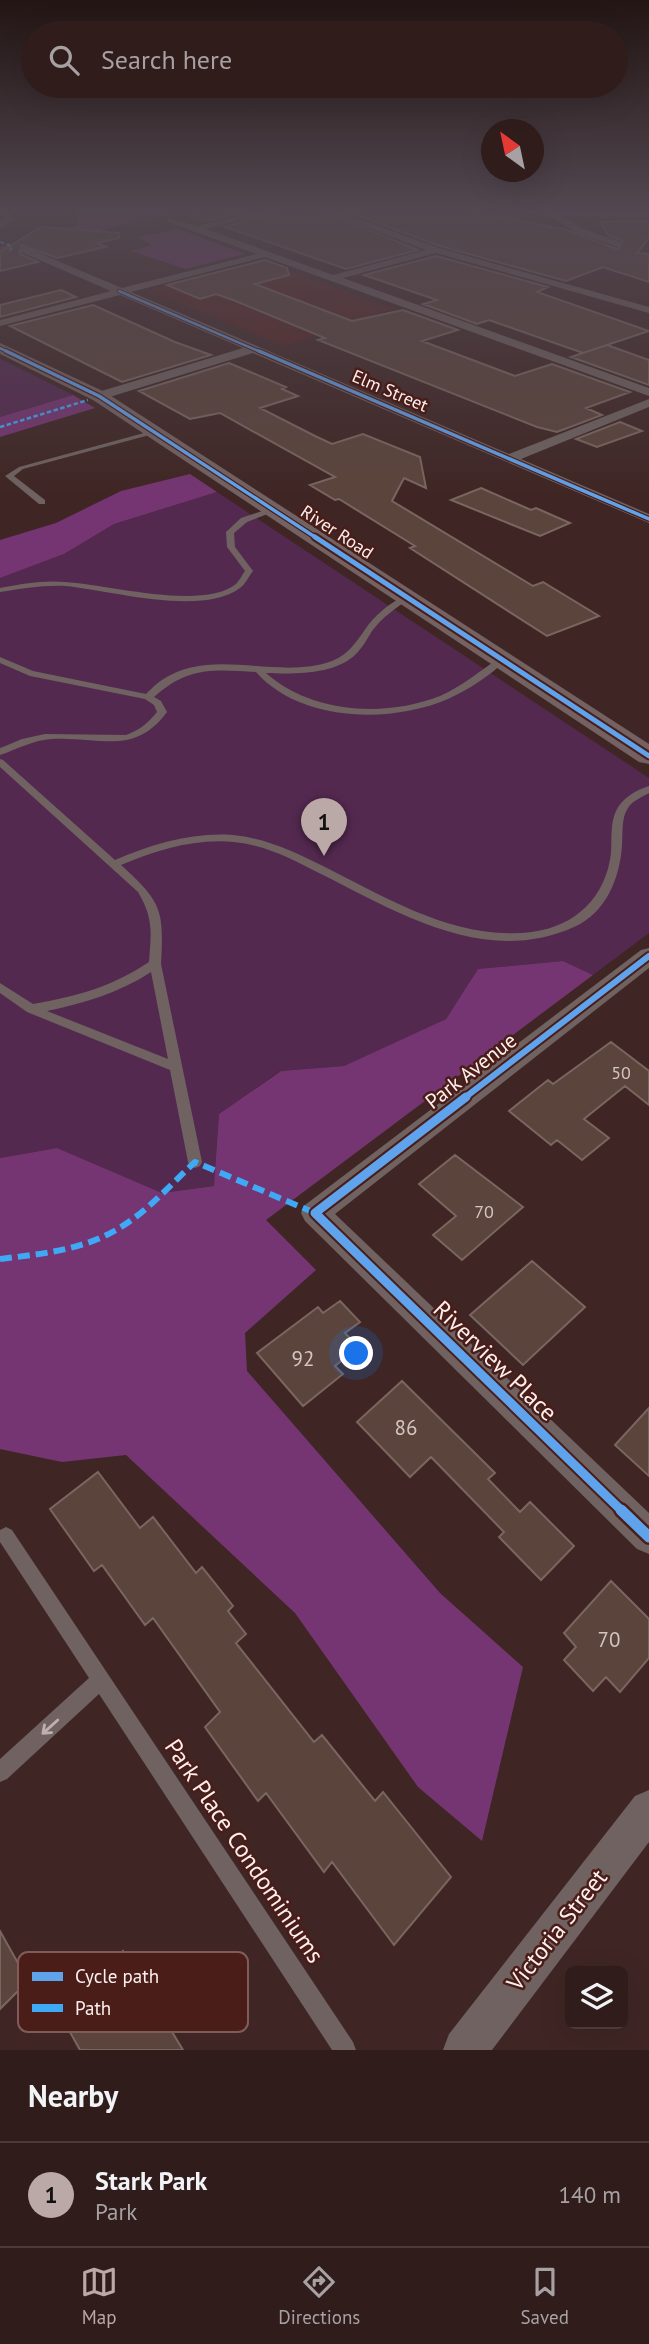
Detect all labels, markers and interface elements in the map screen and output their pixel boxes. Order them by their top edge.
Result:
search box [21,21,628,98]
icon: search [45,41,83,79]
text: Search here [101,43,232,76]
north arrow [481,119,544,182]
street label: Elm Street [349,364,432,417]
street label: River Road [297,500,378,564]
pin: 1 [301,798,347,856]
street label: Park Avenue [420,1027,522,1115]
house number: 50 [611,1061,631,1084]
house number: 70 [474,1200,494,1223]
street label: Riverview Place [427,1294,564,1428]
your location [339,1336,373,1370]
house number: 92 [292,1345,314,1372]
house number: 86 [395,1414,417,1441]
house number: 70 [598,1626,620,1653]
one-way arrow [42,1718,59,1735]
street label: Park Place Condominiums [158,1733,331,1969]
street label: Victoria Street [499,1863,614,1997]
legend [18,1952,248,2032]
text: Cycle path [75,1964,159,1988]
map controls [565,1966,628,2029]
button: layers [565,1966,628,2029]
text: Path [75,1996,111,2020]
text: Nearby [28,2076,118,2115]
text: Stark Park [95,2164,207,2197]
text: 1 [44,2180,58,2209]
text: 140 m [559,2180,621,2209]
text: Park [95,2197,137,2226]
tab: Map [80,2263,118,2329]
tab: Directions [278,2263,360,2329]
tab: Saved [521,2263,569,2329]

